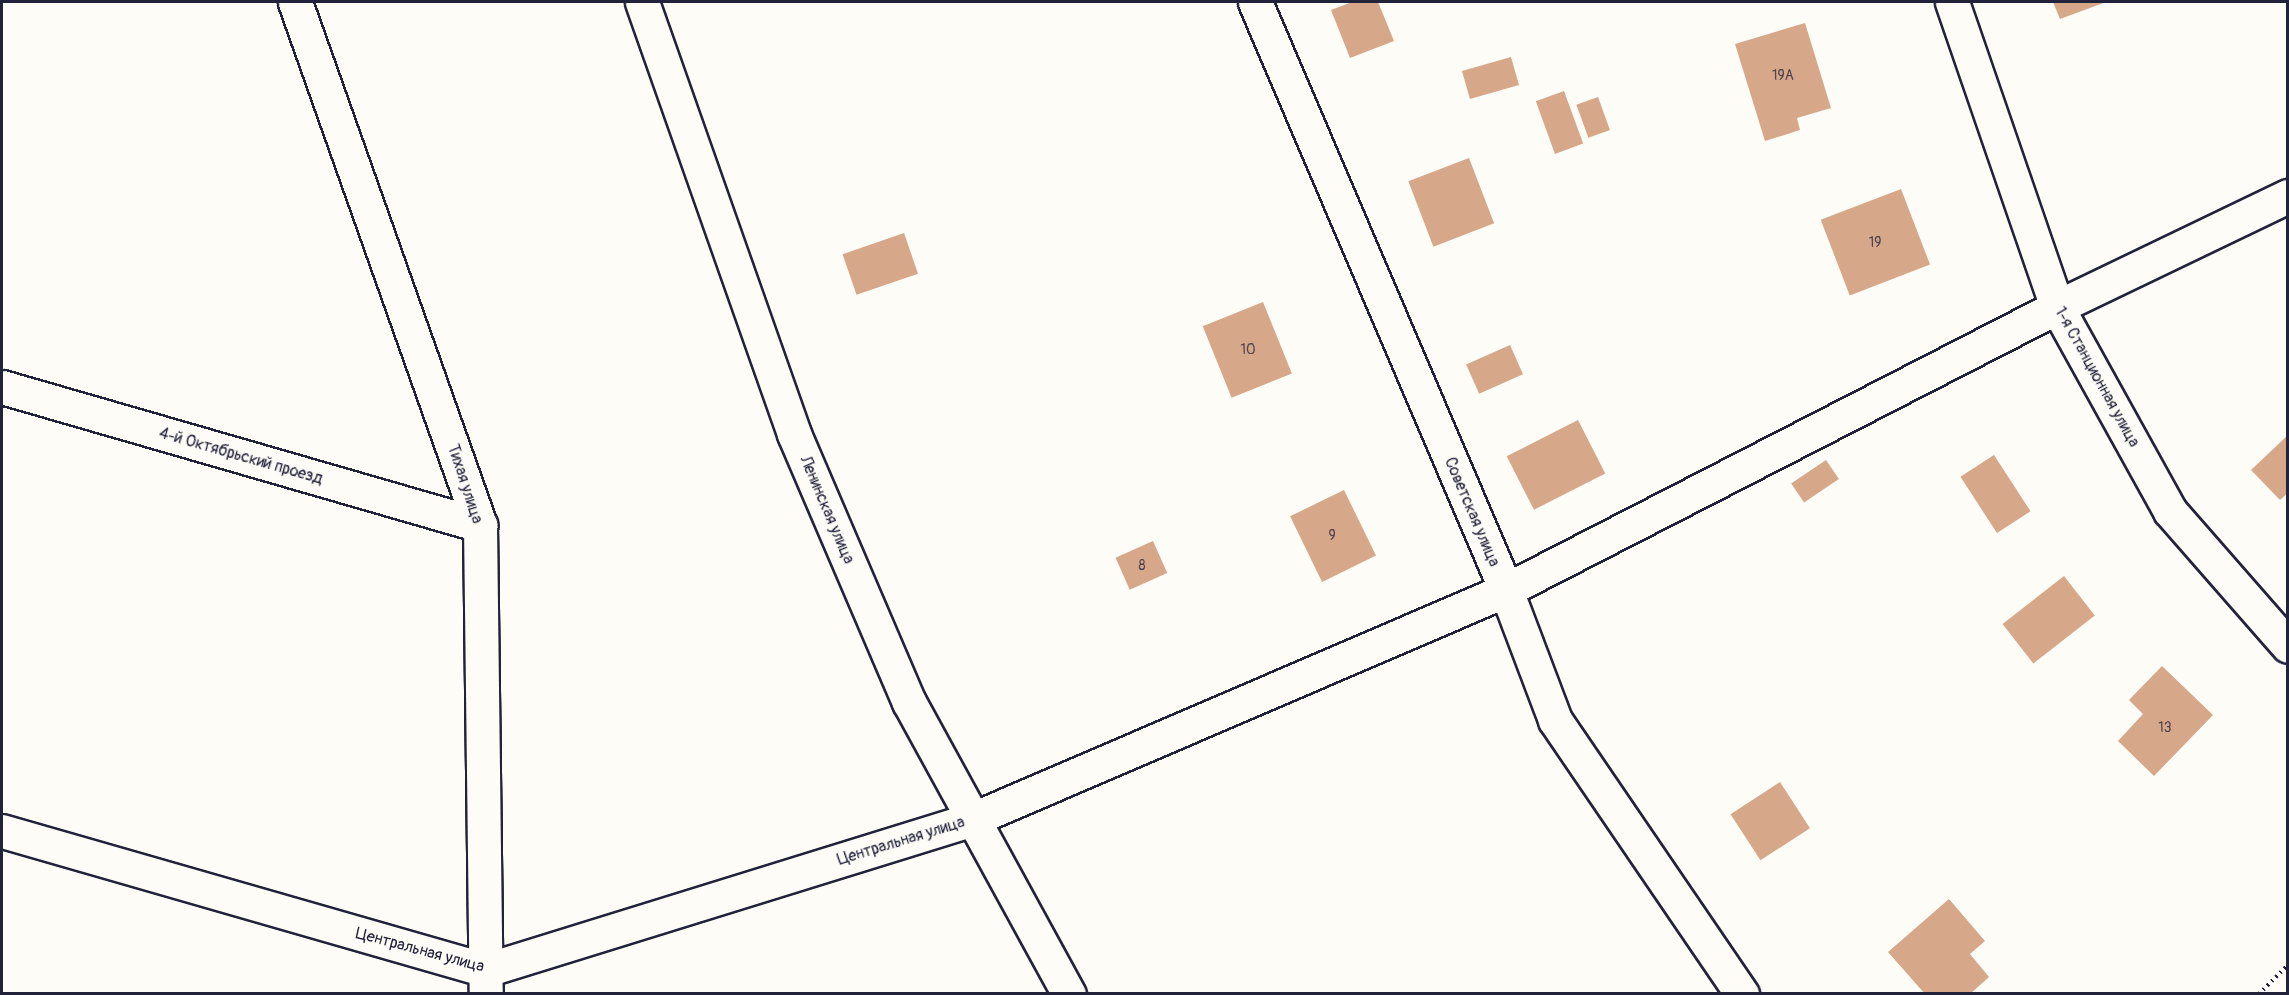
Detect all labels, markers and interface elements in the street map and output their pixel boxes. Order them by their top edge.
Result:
house number: 19А [1772,68,1794,84]
house number: 19 [1869,235,1881,251]
street label: 1-я Станционная улица [2050,304,2144,450]
house number: 10 [1240,342,1256,358]
street label: 4-й Октябрьский проезд [157,423,325,489]
street label: Тихая улица [443,442,487,526]
street label: Ленинская улица [796,453,858,567]
street label: Советская улица [1440,454,1504,570]
house number: 9 [1328,528,1336,544]
house number: 8 [1138,558,1146,574]
house number: 13 [2158,720,2172,736]
street label: Центральная улица [835,812,967,870]
street label: Центральная улица [354,924,486,976]

